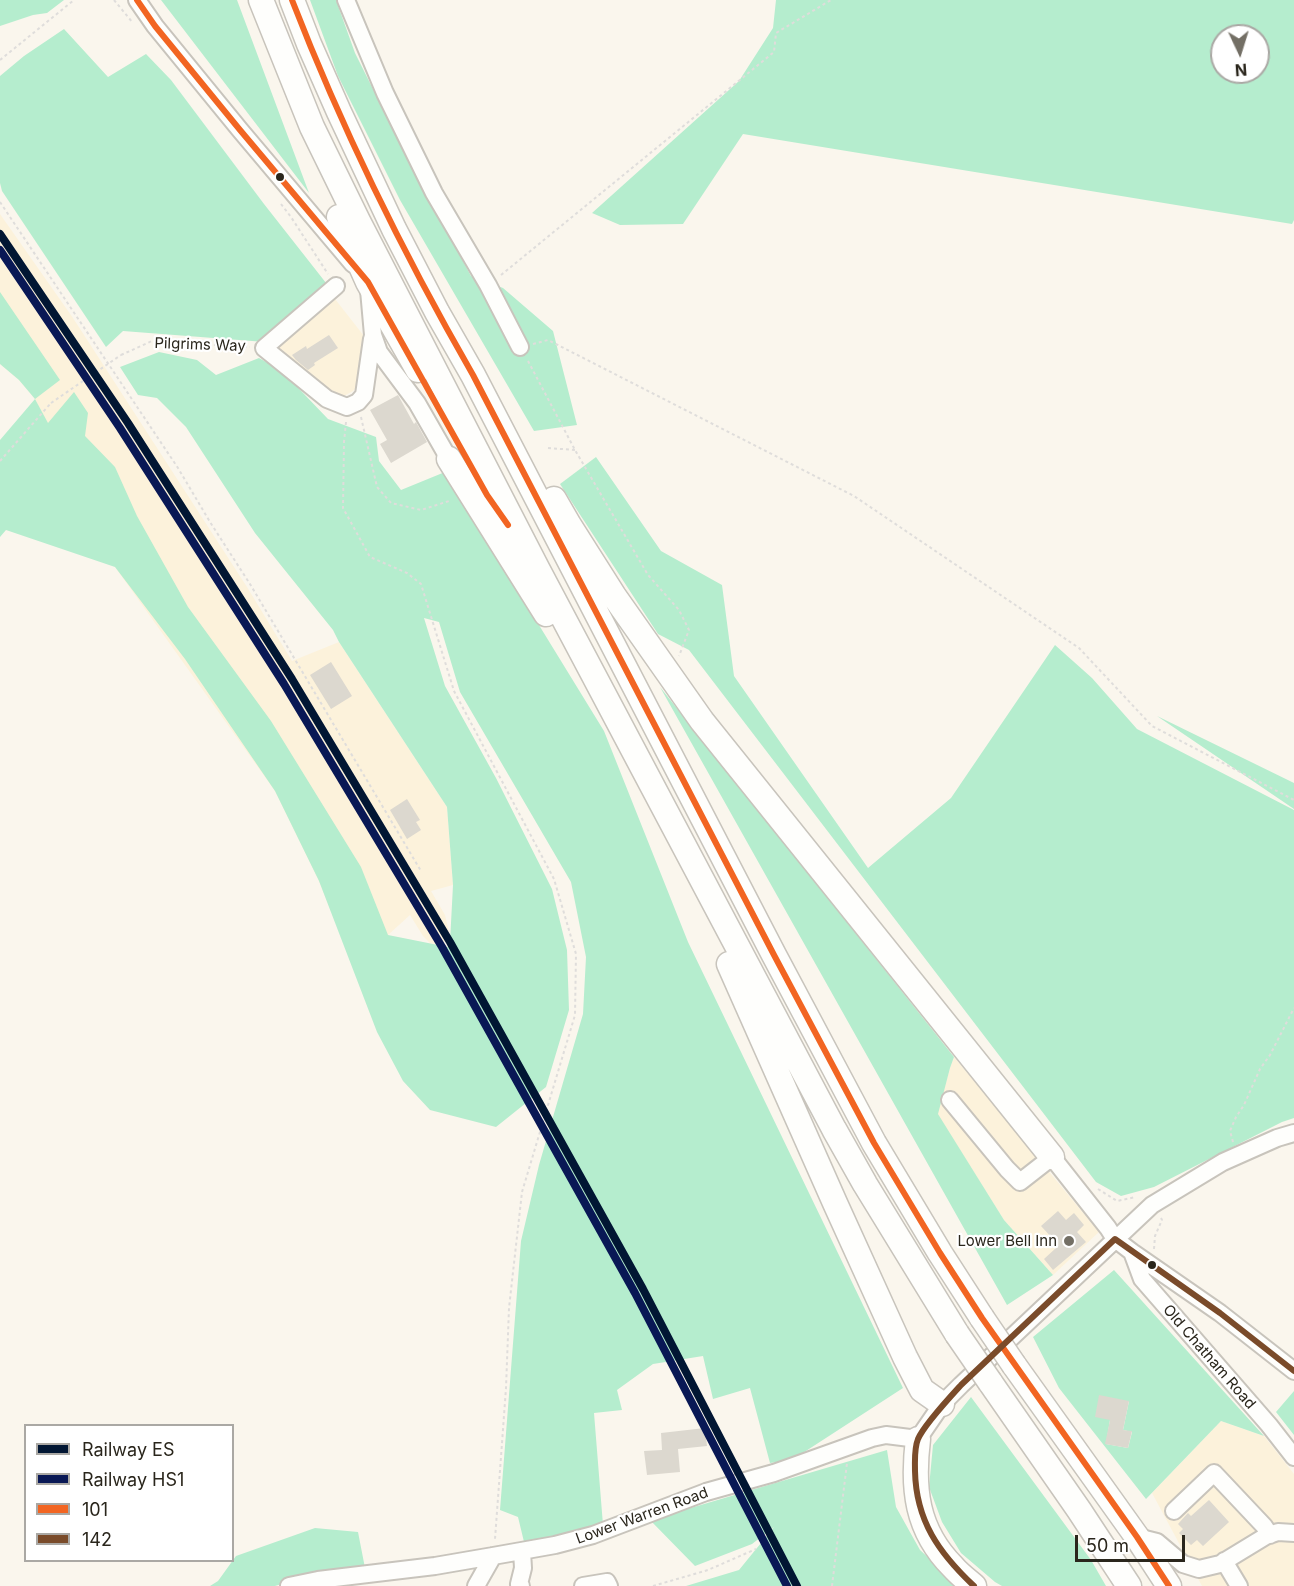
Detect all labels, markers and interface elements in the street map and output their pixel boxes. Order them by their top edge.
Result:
north arrow [1210,24,1270,84]
text: N [1234,60,1248,80]
unlabelled marker [274,171,286,183]
street label: Pilgrims Way [154,334,246,356]
place label: Lower Bell Inn [957,1232,1057,1250]
marker: Lower Bell Inn [1062,1234,1076,1248]
unlabelled marker [1146,1259,1158,1271]
street label: Old Chatham Road [1159,1301,1259,1413]
legend [24,1424,234,1562]
text: Railway ES [82,1439,174,1460]
text: Railway HS1 [82,1469,184,1490]
street label: Lower Warren Road [573,1484,711,1548]
text: 101 [82,1499,108,1520]
scale bar [1078,1523,1188,1561]
text: 142 [82,1529,112,1550]
text: 50 m [1086,1535,1129,1556]

